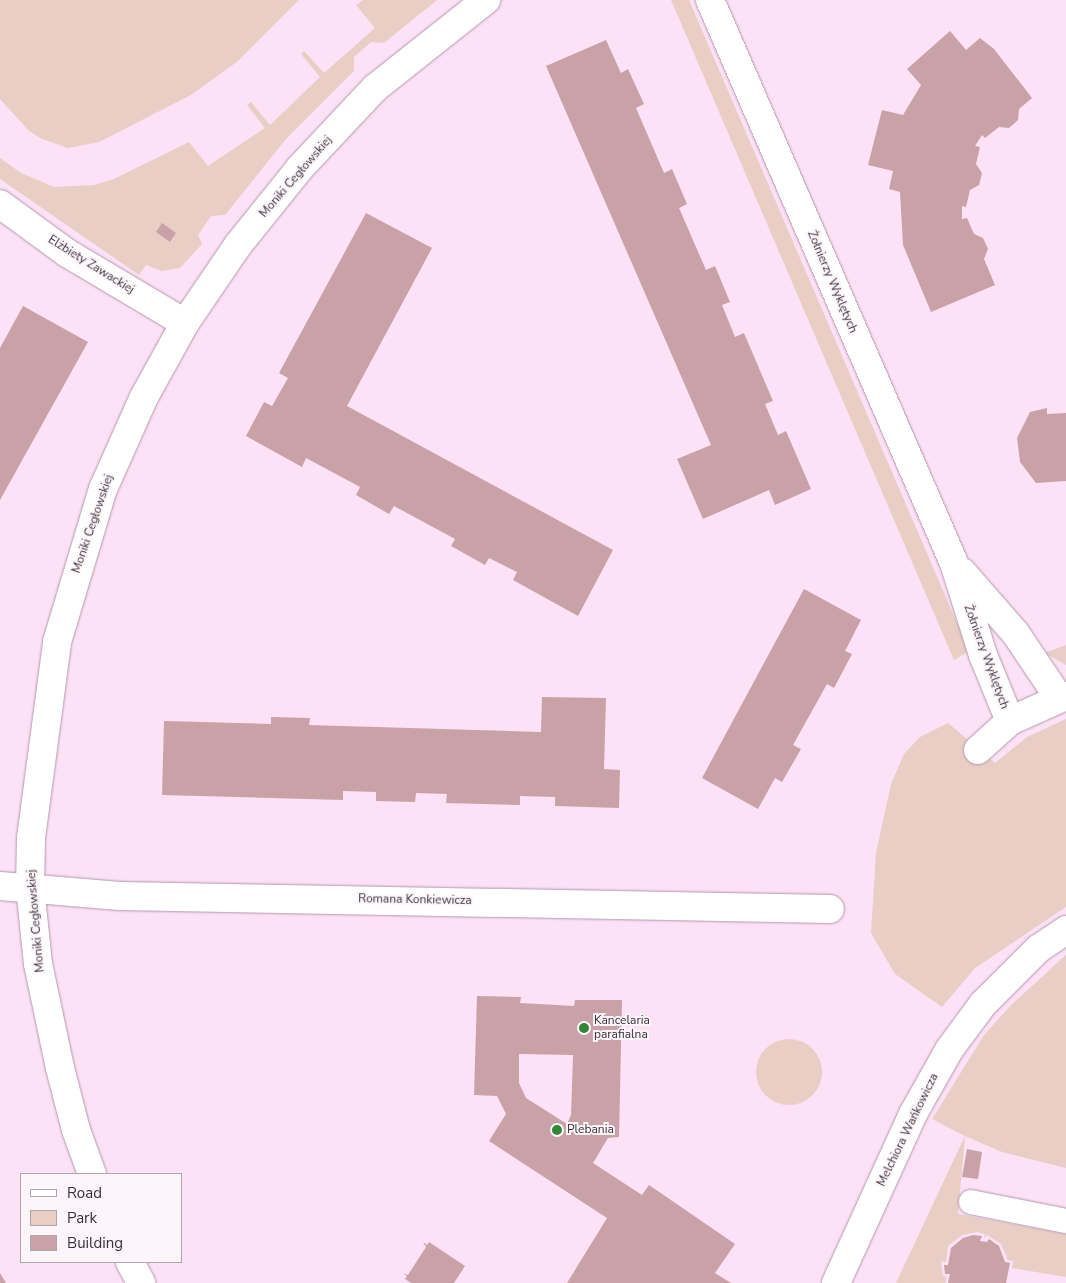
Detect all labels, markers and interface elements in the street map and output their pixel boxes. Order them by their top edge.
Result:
street label: Moniki Cegłowskiej [257,133,335,221]
street label: Żołnierzy Wyklętych [804,229,860,335]
street label: Elżbiety Zawackiej [45,233,137,297]
street label: Moniki Cegłowskiej [69,473,117,575]
street label: Żołnierzy Wyklętych [960,603,1012,711]
street label: Moniki Cegłowskiej [24,869,48,973]
street label: Romana Konkiewicza [358,892,472,908]
place label: Kancelaria parafialna [594,1014,650,1042]
marker: Kancelaria parafialna [578,1022,590,1034]
street label: Melchiora Wańkowicza [874,1071,942,1189]
place label: Plebania [567,1123,614,1137]
marker: Plebania [551,1124,563,1136]
legend [20,1173,182,1263]
text: Road [67,1183,102,1203]
text: Park [67,1208,97,1228]
text: Building [67,1233,123,1253]

